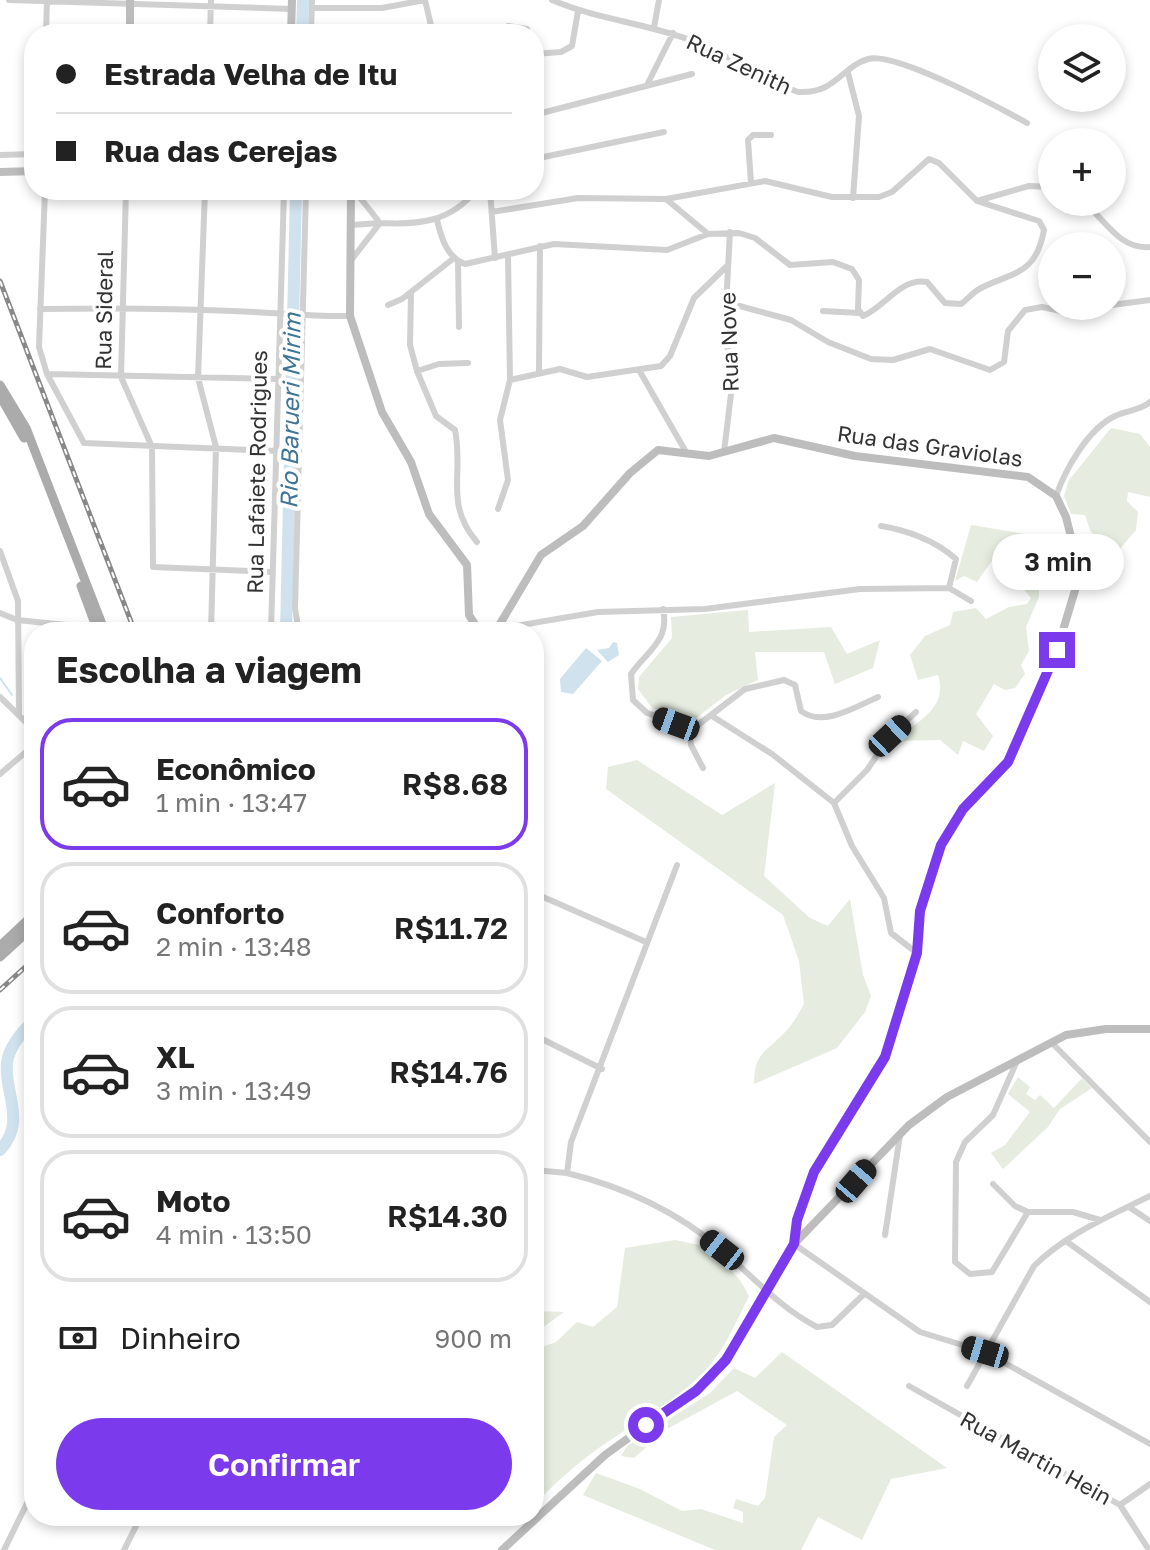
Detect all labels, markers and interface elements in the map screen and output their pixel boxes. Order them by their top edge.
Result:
map controls [1038,24,1126,320]
button: layers [1038,24,1126,112]
street label: Rua Zenith [682,27,796,100]
text: Estrada Velha de Itu [104,56,397,92]
button: + [1038,128,1126,216]
text: Rua das Cerejas [104,133,338,169]
button: − [1038,232,1126,320]
street label: Rua Sideral [89,250,118,370]
street label: Rua Nove [713,292,744,392]
water label: Rio Barueri Mirim [273,311,306,509]
street label: Rua Lafaiete Rodrigues [241,350,272,594]
street label: Rua das Graviolas [835,419,1025,472]
callout: 3 min [991,534,1123,590]
text: 3 min [1024,546,1092,577]
route end [1039,632,1075,668]
text: Escolha a viagem [56,648,362,691]
car [649,705,703,743]
car [864,711,916,761]
icon: car [60,748,132,820]
text: Econômico [156,751,316,787]
text: R$8.68 [402,766,508,802]
text: 1 min · 13:47 [156,787,307,818]
icon: car [60,892,132,964]
text: Conforto [156,895,285,931]
text: R$11.72 [394,910,508,946]
text: 2 min · 13:48 [156,931,312,962]
icon: car [60,1036,132,1108]
text: XL [156,1039,195,1075]
text: R$14.76 [389,1054,508,1090]
text: 3 min · 13:49 [156,1075,312,1106]
car [831,1155,881,1207]
icon: car [60,1180,132,1252]
text: Moto [156,1183,231,1219]
text: R$14.30 [387,1198,508,1234]
text: 4 min · 13:50 [156,1219,312,1250]
car [696,1226,748,1274]
icon: cash [56,1316,100,1360]
text: Dinheiro [120,1320,241,1356]
text: 900 m [435,1323,512,1354]
car [959,1334,1011,1370]
street label: Rua Martin Hein [956,1405,1117,1510]
route start [628,1407,664,1443]
button: Confirmar [56,1418,512,1510]

